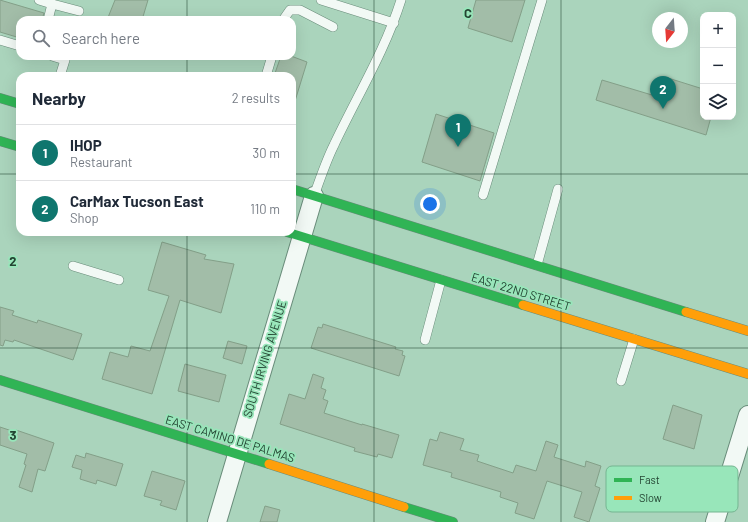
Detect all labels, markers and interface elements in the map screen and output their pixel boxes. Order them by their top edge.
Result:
text: C [464,5,472,21]
north arrow [652,12,688,48]
map controls [700,12,736,120]
button: + [700,12,736,48]
search box [16,16,296,60]
icon: search [30,27,52,49]
text: Search here [62,29,140,47]
button: − [700,48,736,84]
pin: 2 [650,76,676,109]
button: layers [700,84,736,120]
text: Nearby [32,88,86,108]
text: 2 results [232,90,280,106]
pin: 1 [445,114,471,147]
text: IHOP [70,136,102,154]
text: 1 [43,145,47,161]
text: 30 m [253,145,280,161]
text: Restaurant [70,154,132,170]
text: CarMax Tucson East [70,192,204,210]
your location [420,194,440,214]
text: 2 [41,201,49,217]
text: 110 m [250,201,280,217]
text: Shop [70,210,99,226]
text: 2 [9,253,17,269]
street label: EAST 22ND STREET [470,269,573,313]
street label: SOUTH IRVING AVENUE [240,298,289,419]
street label: EAST CAMINO DE PALMAS [164,412,297,464]
text: 3 [9,427,17,443]
legend [606,466,738,512]
text: Fast [639,473,660,486]
text: Slow [639,491,662,504]

